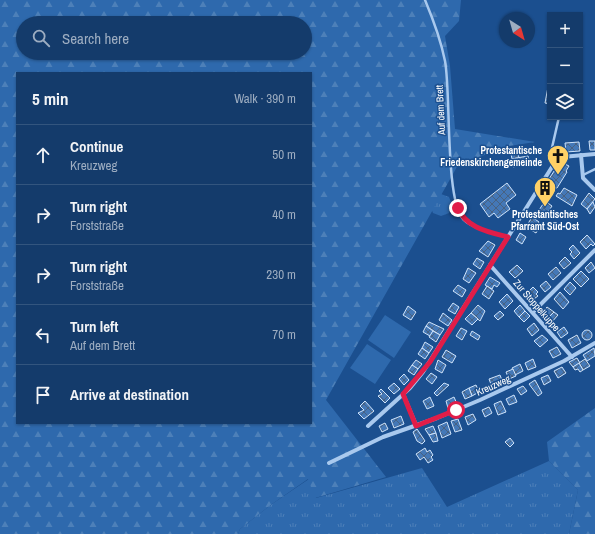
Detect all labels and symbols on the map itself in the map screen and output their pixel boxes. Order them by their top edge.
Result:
north arrow [499,12,535,48]
street label: Auf dem Brett [433,84,448,136]
church icon: Protestantische Friedenskirchengemeinde [545,143,571,176]
place label: Protestantische Friedenskirchengemeinde [440,144,542,169]
building icon: Protestantisches Pfarramt Süd-Ost [532,175,558,208]
route end [449,199,467,217]
place label: Protestantisches Pfarramt Süd-Ost [511,208,579,233]
street label: Zur Stoppelkuppe [510,277,563,334]
street label: Kreuzweg [474,372,513,399]
route start [447,401,465,419]

